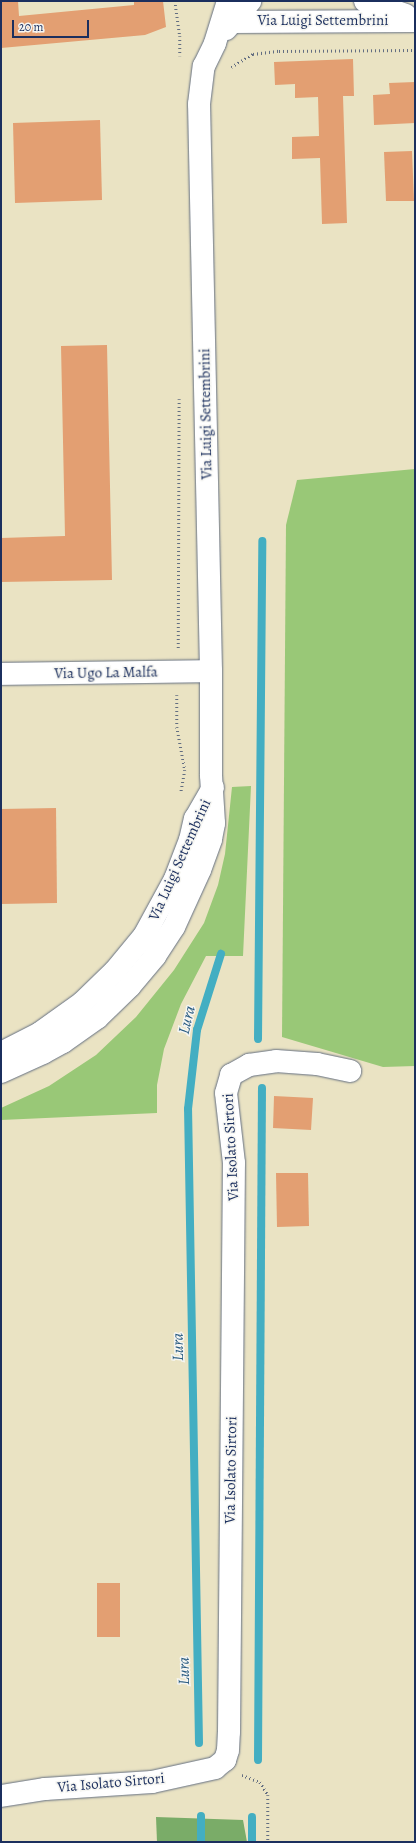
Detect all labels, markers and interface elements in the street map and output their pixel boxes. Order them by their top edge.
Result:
scale bar [14,12,91,38]
street label: Via Luigi Settembrini [258,12,388,30]
text: 20 m [19,19,43,35]
street label: Via Luigi Settembrini [196,348,216,480]
street label: Via Ugo La Malfa [54,663,158,683]
street label: Via Luigi Settembrini [145,797,215,923]
water label: Lura [174,1004,200,1036]
street label: Via Isolato Sirtori [219,1093,243,1201]
water label: Lura [168,1333,188,1361]
street label: Via Isolato Sirtori [221,1416,241,1524]
water label: Lura [174,1657,194,1685]
street label: Via Isolato Sirtori [57,1769,165,1797]

